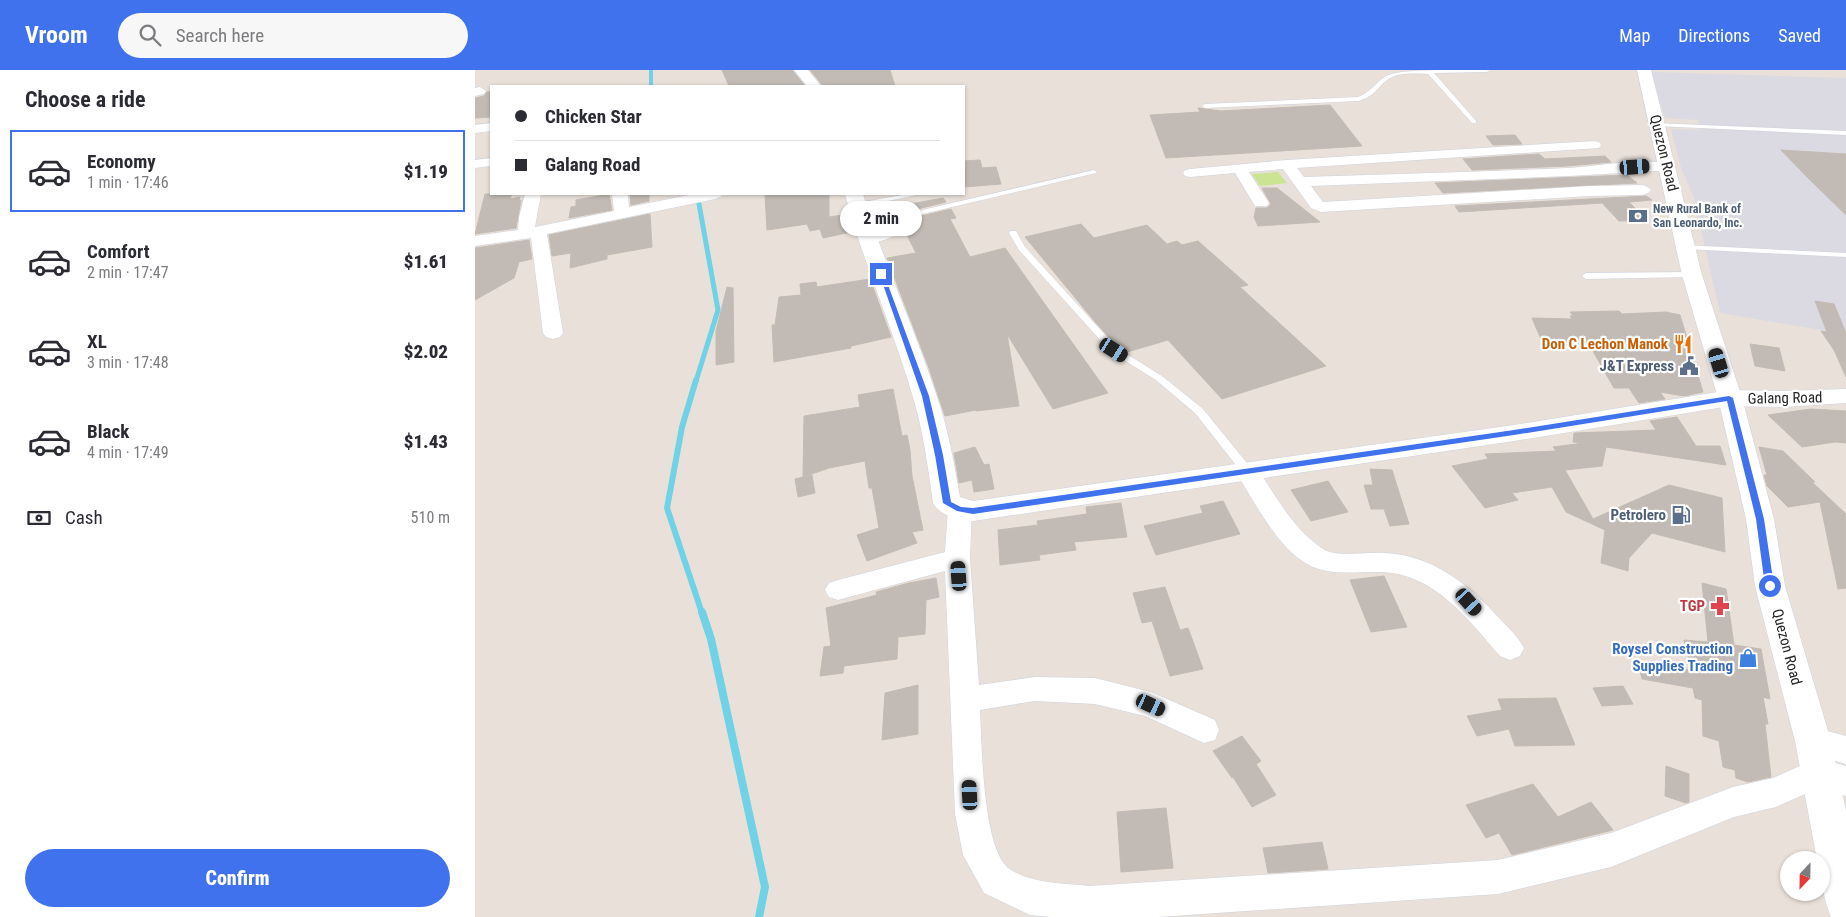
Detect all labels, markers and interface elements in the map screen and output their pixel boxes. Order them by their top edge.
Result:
search box [118,13,468,58]
text: Vroom [25,21,88,49]
icon: search [136,21,164,49]
text: Search here [176,24,264,47]
text: Map [1619,25,1650,46]
text: Directions [1678,25,1750,46]
text: Saved [1778,25,1821,46]
text: Choose a ride [25,87,146,112]
text: Chicken Star [545,105,642,128]
street label: Quezon Road [1646,113,1682,193]
icon: car [27,149,72,194]
text: Economy [87,150,156,173]
text: Galang Road [545,153,640,176]
car [1619,158,1650,176]
text: $1.19 [404,160,448,183]
text: 1 min · 17:46 [87,173,169,192]
callout: 2 min [840,202,922,236]
place label: New Rural Bank of San Leonardo, Inc. [1653,202,1742,230]
bank icon: New Rural Bank of San Leonardo, Inc. [1627,205,1649,227]
text: 2 min [863,209,899,228]
icon: car [27,239,72,284]
text: Comfort [87,240,150,263]
text: $1.61 [404,250,448,273]
text: 2 min · 17:47 [87,263,169,282]
route end [870,263,892,285]
icon: car [27,329,72,374]
text: XL [87,330,107,353]
restaurant icon: Don C Lechon Manok [1672,333,1694,355]
place label: Don C Lechon Manok [1542,335,1669,353]
car [1097,336,1130,364]
text: $2.02 [404,340,448,363]
car [1707,346,1730,380]
text: 3 min · 17:48 [87,353,169,372]
public building icon: J&T Express [1678,355,1700,377]
place label: J&T Express [1600,357,1674,375]
street label: Galang Road [1747,388,1823,408]
icon: car [27,419,72,464]
text: Black [87,420,129,443]
text: $1.43 [404,430,448,453]
text: 4 min · 17:49 [87,443,169,462]
icon: cash [25,504,53,532]
fuel station icon: Petrolero [1670,504,1692,526]
text: Cash [65,506,103,529]
place label: Petrolero [1611,506,1666,524]
text: 510 m [411,508,450,527]
car [950,561,967,591]
route start [1759,575,1781,597]
car [1453,586,1484,618]
pharmacy icon: TGP [1709,595,1731,617]
place label: TGP [1680,597,1705,615]
street label: Quezon Road [1768,607,1806,687]
place label: Roysel Construction Supplies Trading [1612,640,1733,675]
shop icon: Roysel Construction Supplies Trading [1737,647,1759,669]
car [1134,692,1167,718]
car [961,780,978,810]
button: Confirm [25,849,450,907]
north arrow [1780,851,1830,901]
map controls [1780,851,1830,901]

